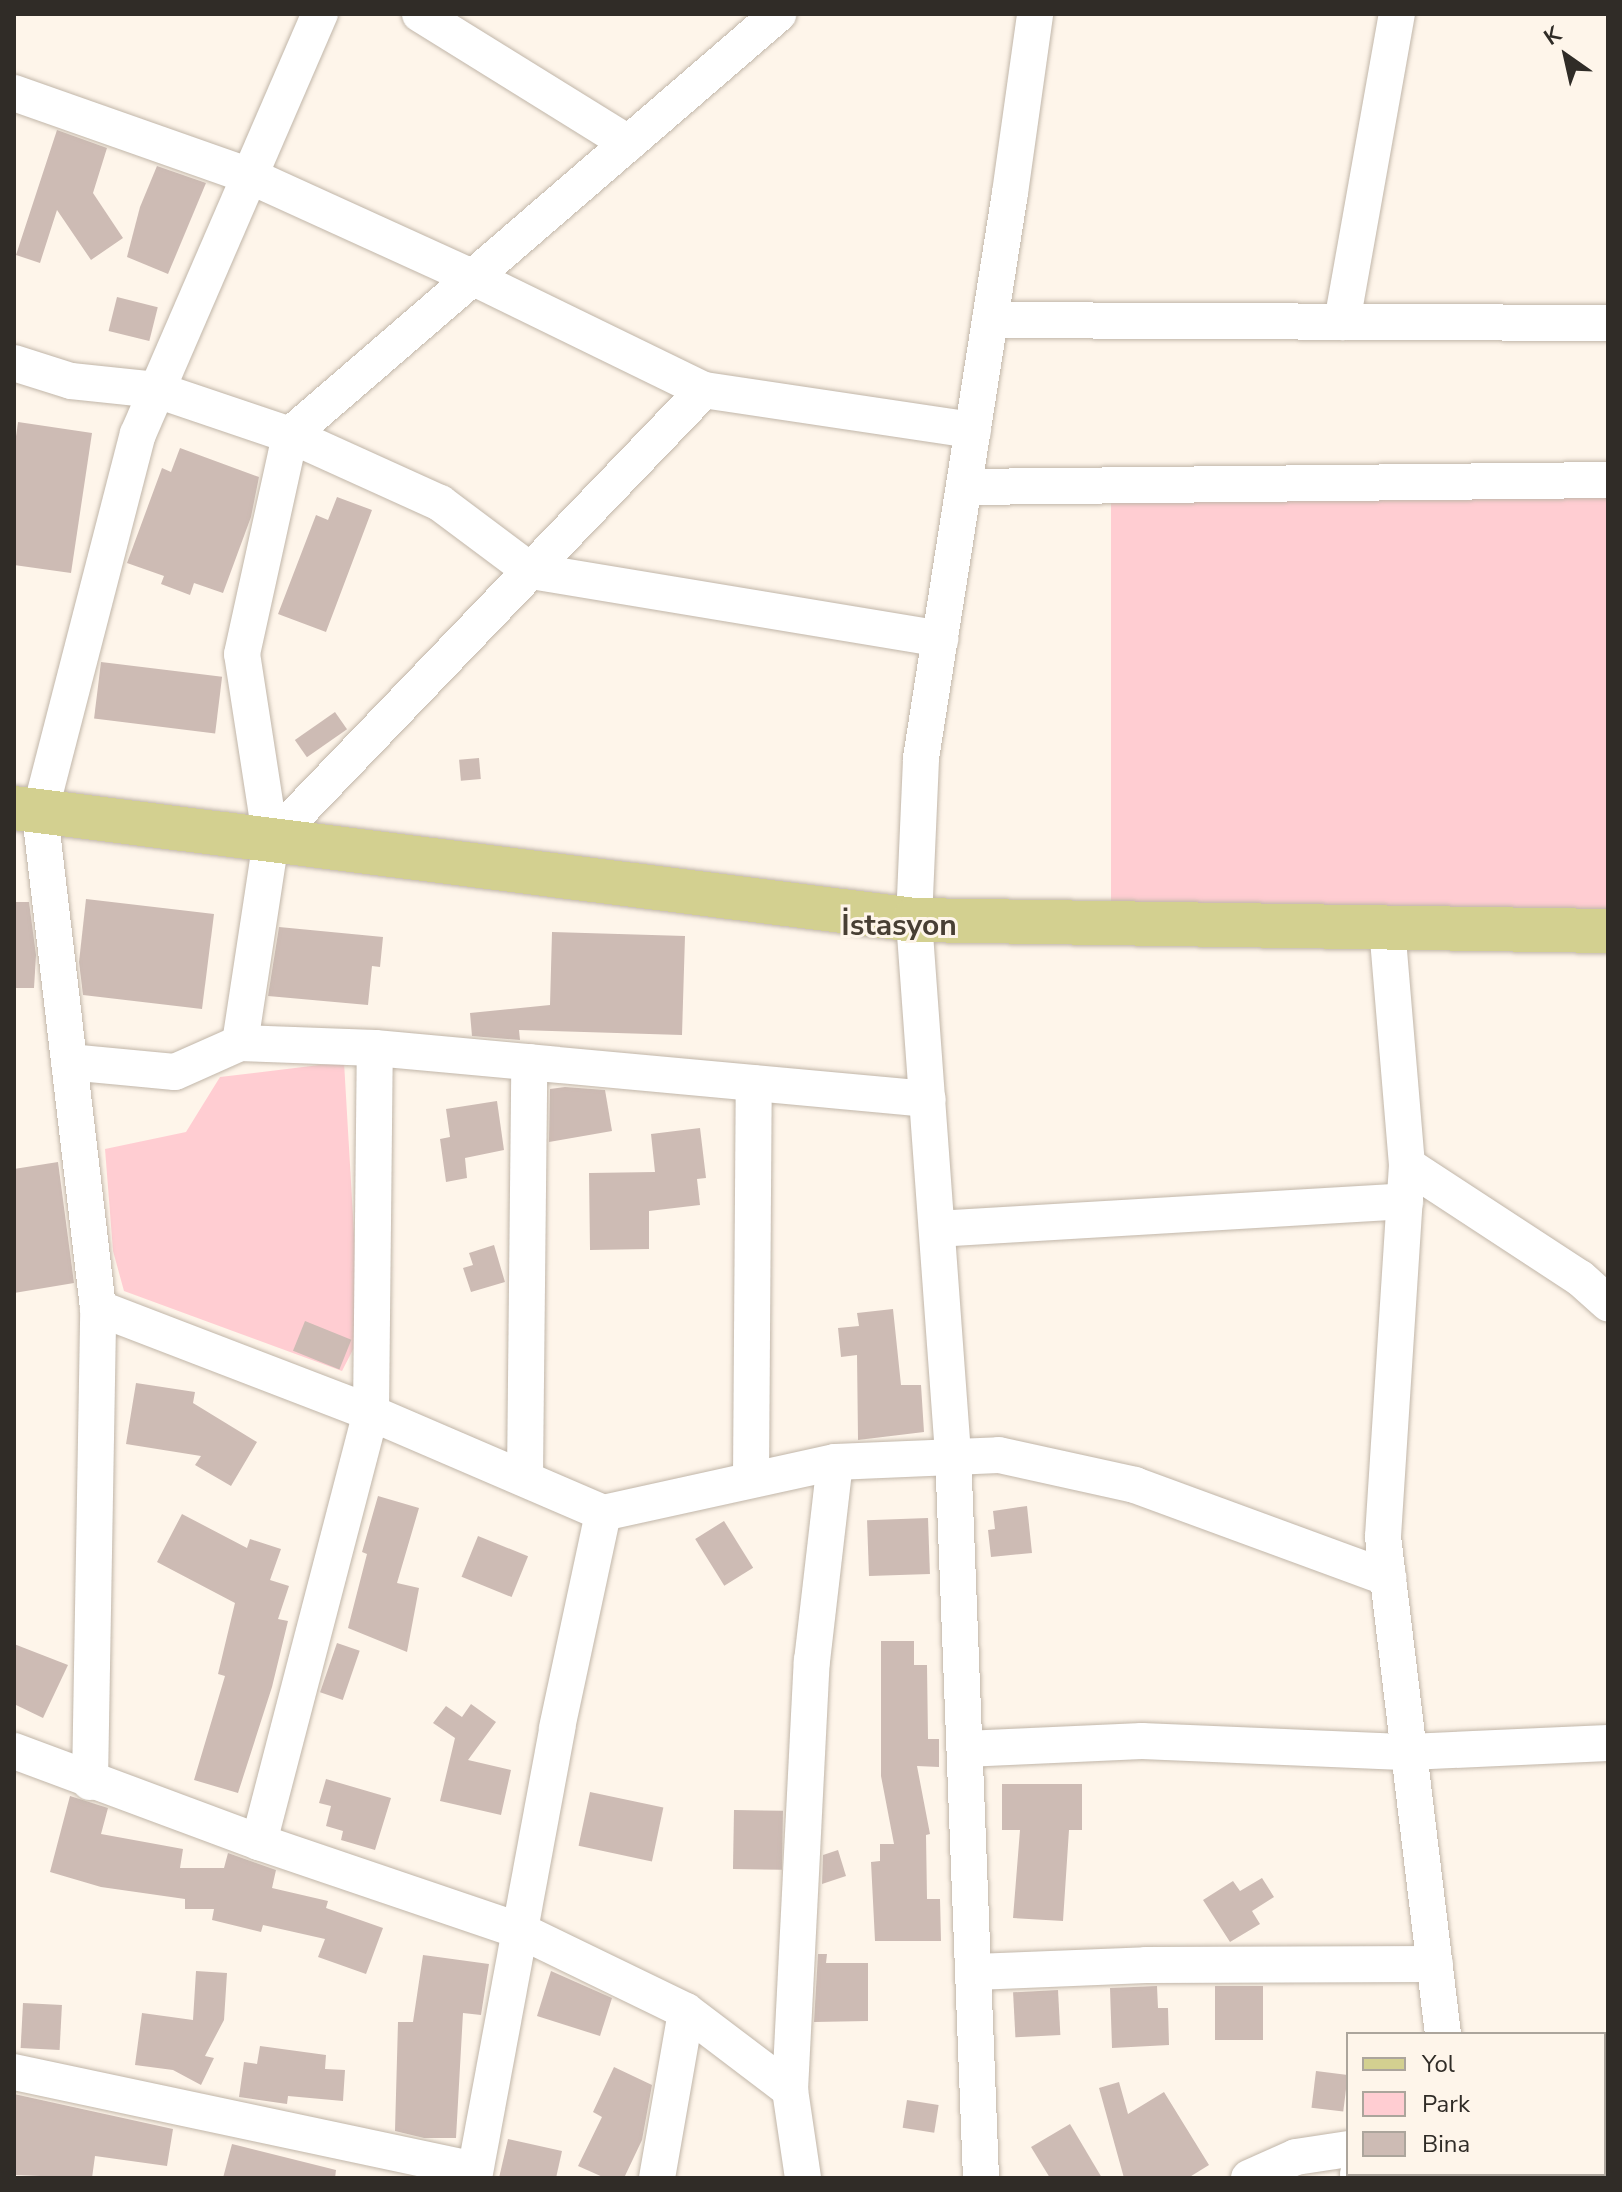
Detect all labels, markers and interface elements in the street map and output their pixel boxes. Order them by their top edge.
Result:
north arrow [1526,16,1606,96]
text: K [1538,20,1567,53]
district label: İstasyon [841,908,957,944]
legend [1346,2032,1606,2176]
text: Yol [1422,2048,1455,2080]
text: Park [1422,2088,1470,2120]
text: Bina [1422,2128,1470,2160]

